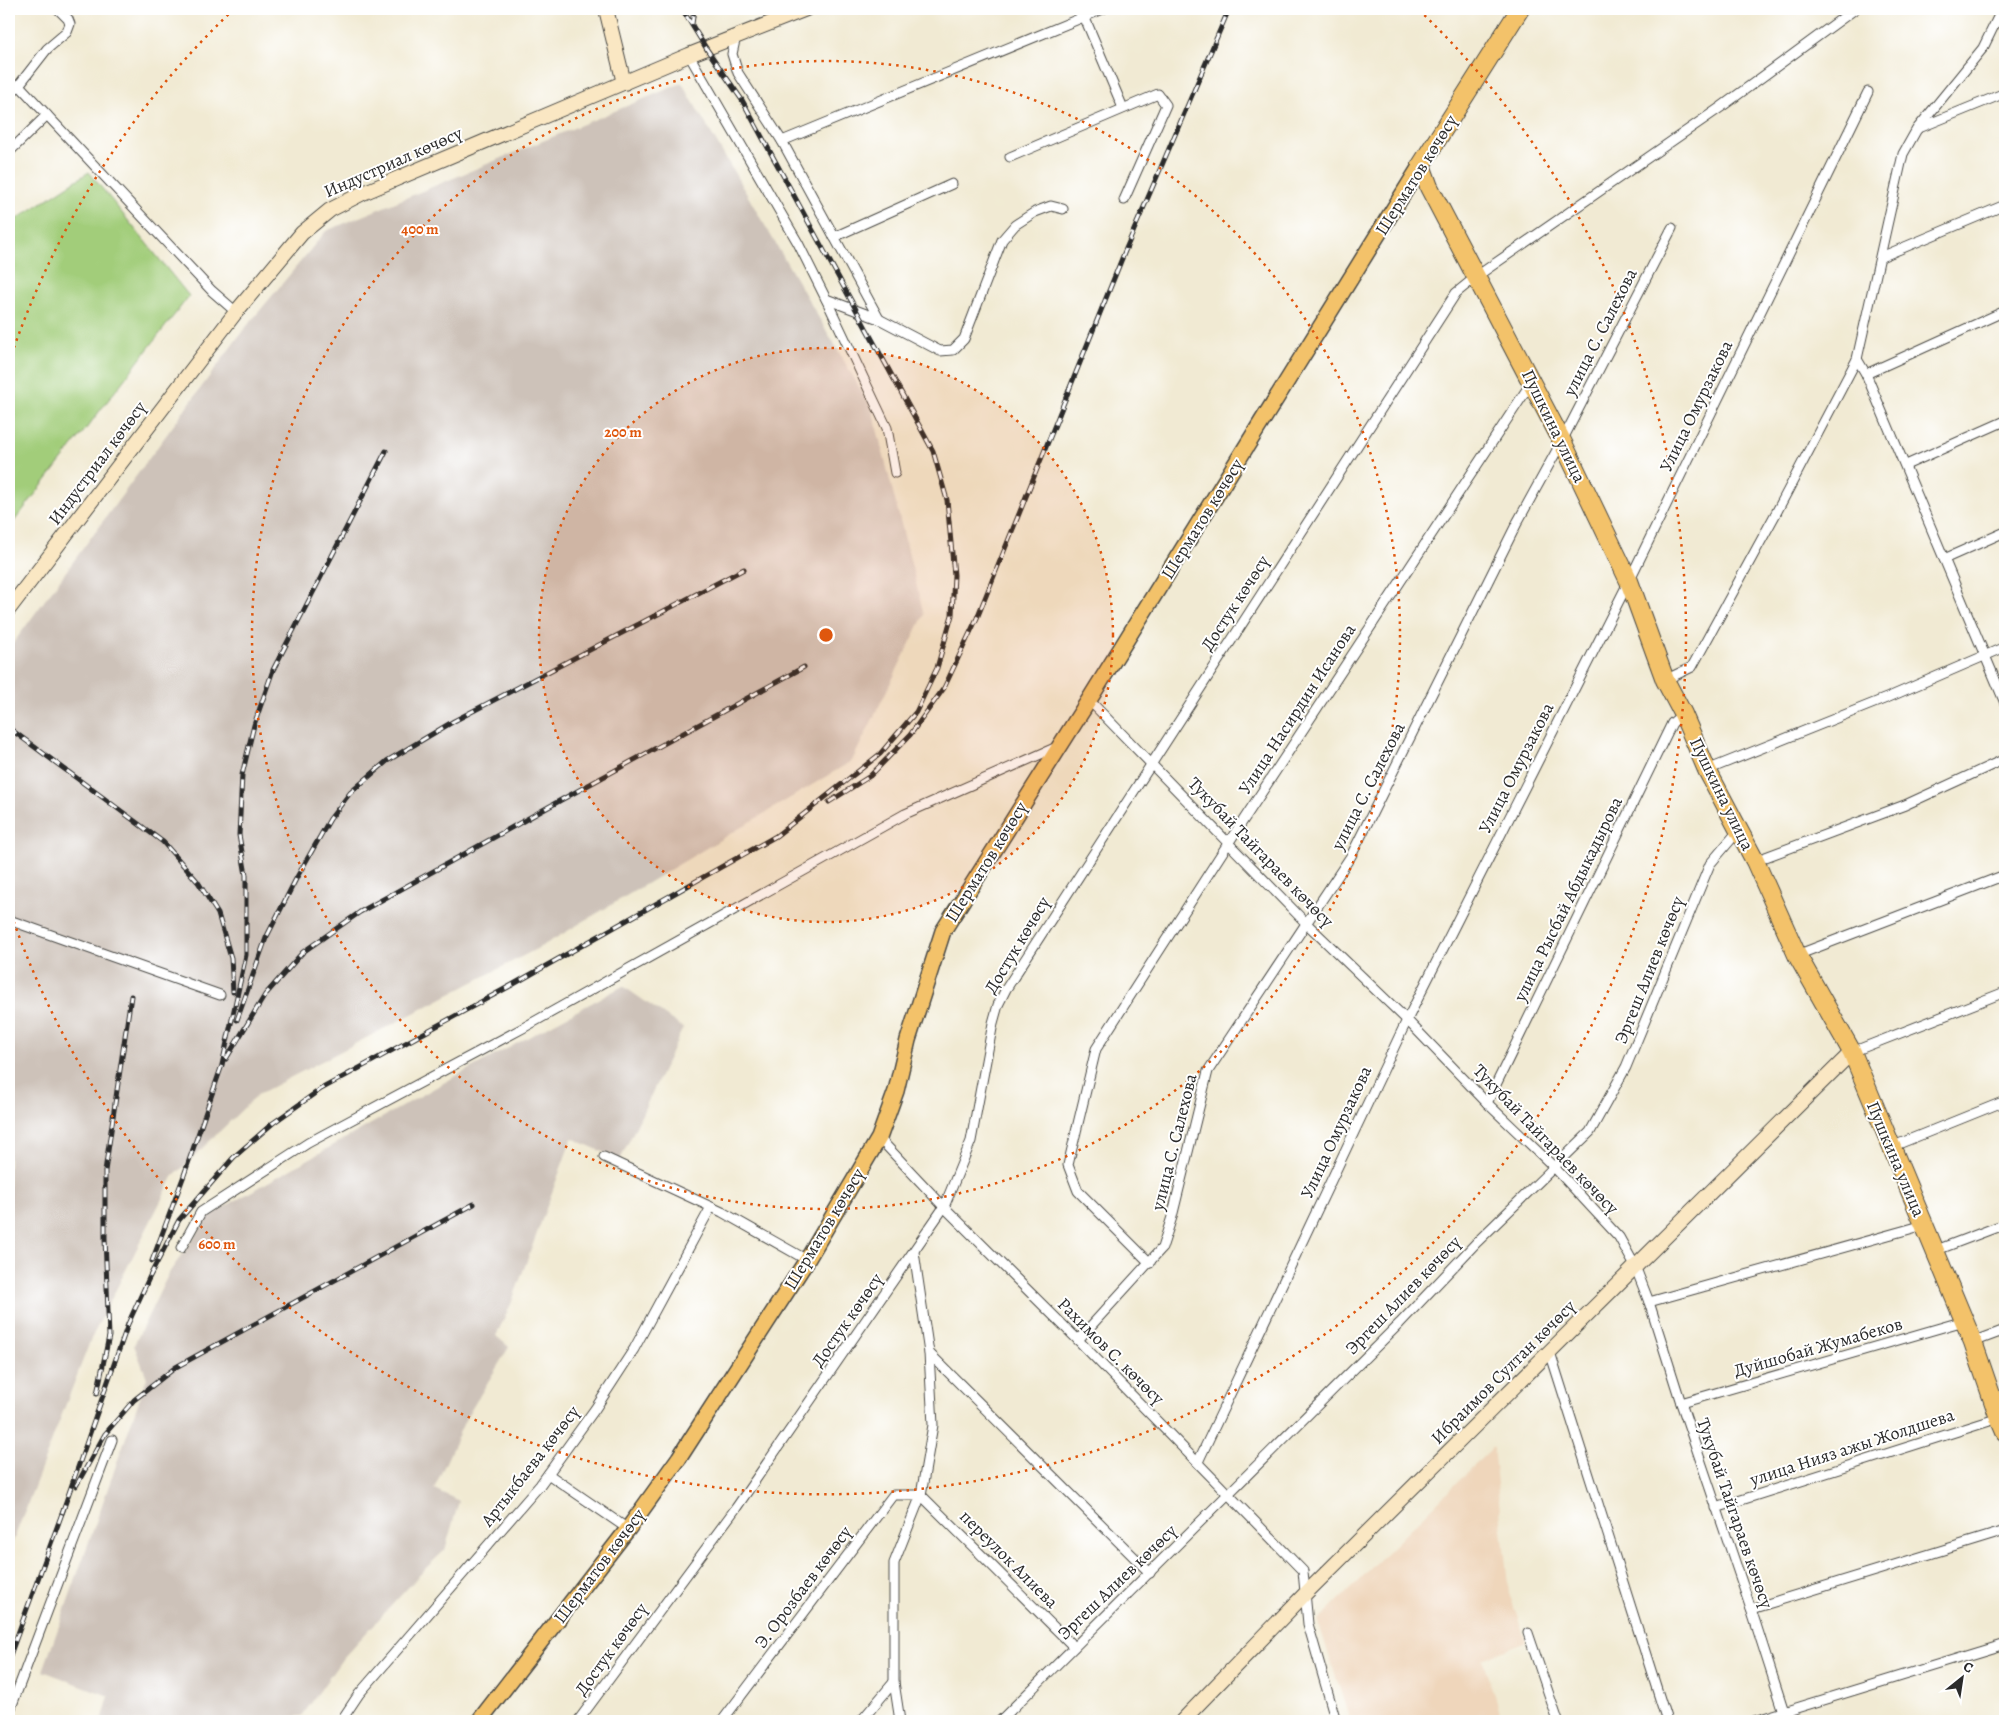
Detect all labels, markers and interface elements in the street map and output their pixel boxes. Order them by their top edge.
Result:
street label: Шерматов көчөсү [1369,109,1463,240]
street label: Индустриал көчөсү [320,120,467,203]
text: 400 m [401,219,439,239]
street label: улица С. Салехова [1557,263,1643,401]
street label: Улица Омурзакова [1654,335,1739,476]
street label: Пушкина улица [1516,365,1592,487]
street label: Индустриал көчөсү [43,396,152,530]
text: 200 m [604,422,642,442]
street label: Шерматов көчөсү [1155,453,1249,584]
street label: Достук көчөсү [1195,550,1275,655]
street label: Улица Насирдин Исанова [1233,618,1362,799]
centre of rings [817,626,835,644]
street label: Улица Омурзакова [1473,698,1560,838]
street label: улица С. Салехова [1325,717,1411,855]
street label: Пушкина улица [1684,733,1760,855]
street label: Тукубай Тайгараев көчөсү [1183,772,1340,933]
street label: улица Рысбай Абдыкадырова [1507,792,1628,1006]
street label: Шерматов көчөсү [939,796,1033,927]
street label: Достук көчөсү [979,891,1056,998]
street label: Эргеш Алиев көчөсү [1608,892,1690,1047]
street label: Тукубай Тайгараев көчөсү [1468,1059,1625,1220]
street label: Улица Омурзакова [1295,1061,1378,1202]
street label: улица С. Салехова [1145,1070,1203,1214]
street label: Пушкина улица [1861,1098,1931,1221]
street label: Шерматов көчөсү [778,1163,870,1294]
street label: Эргеш Алиев көчөсү [1340,1230,1467,1360]
text: 600 m [198,1234,236,1254]
street label: Достук көчөсү [806,1268,889,1372]
street label: Рахимов С. көчөсү [1052,1292,1170,1410]
street label: Ибраимов Султан көчөсү [1426,1294,1581,1449]
street label: Дуйшобай Жумабеков [1731,1311,1905,1383]
street label: Артыкбаева көчөсү [475,1400,585,1532]
street label: улица Нияз ажы Жолдшева [1746,1402,1958,1492]
street label: Тукубай Тайгараев көчөсү [1691,1415,1779,1612]
street label: Шерматов көчөсү [548,1503,651,1628]
street label: переулок Алиева [954,1504,1064,1614]
street label: Эргеш Алиев көчөсү [1052,1518,1182,1645]
street label: Э. Орозбаев көчөсү [749,1520,858,1653]
street label: Достук көчөсү [569,1597,653,1700]
north arrow [1936,1652,1986,1702]
text: С [1960,1657,1977,1678]

